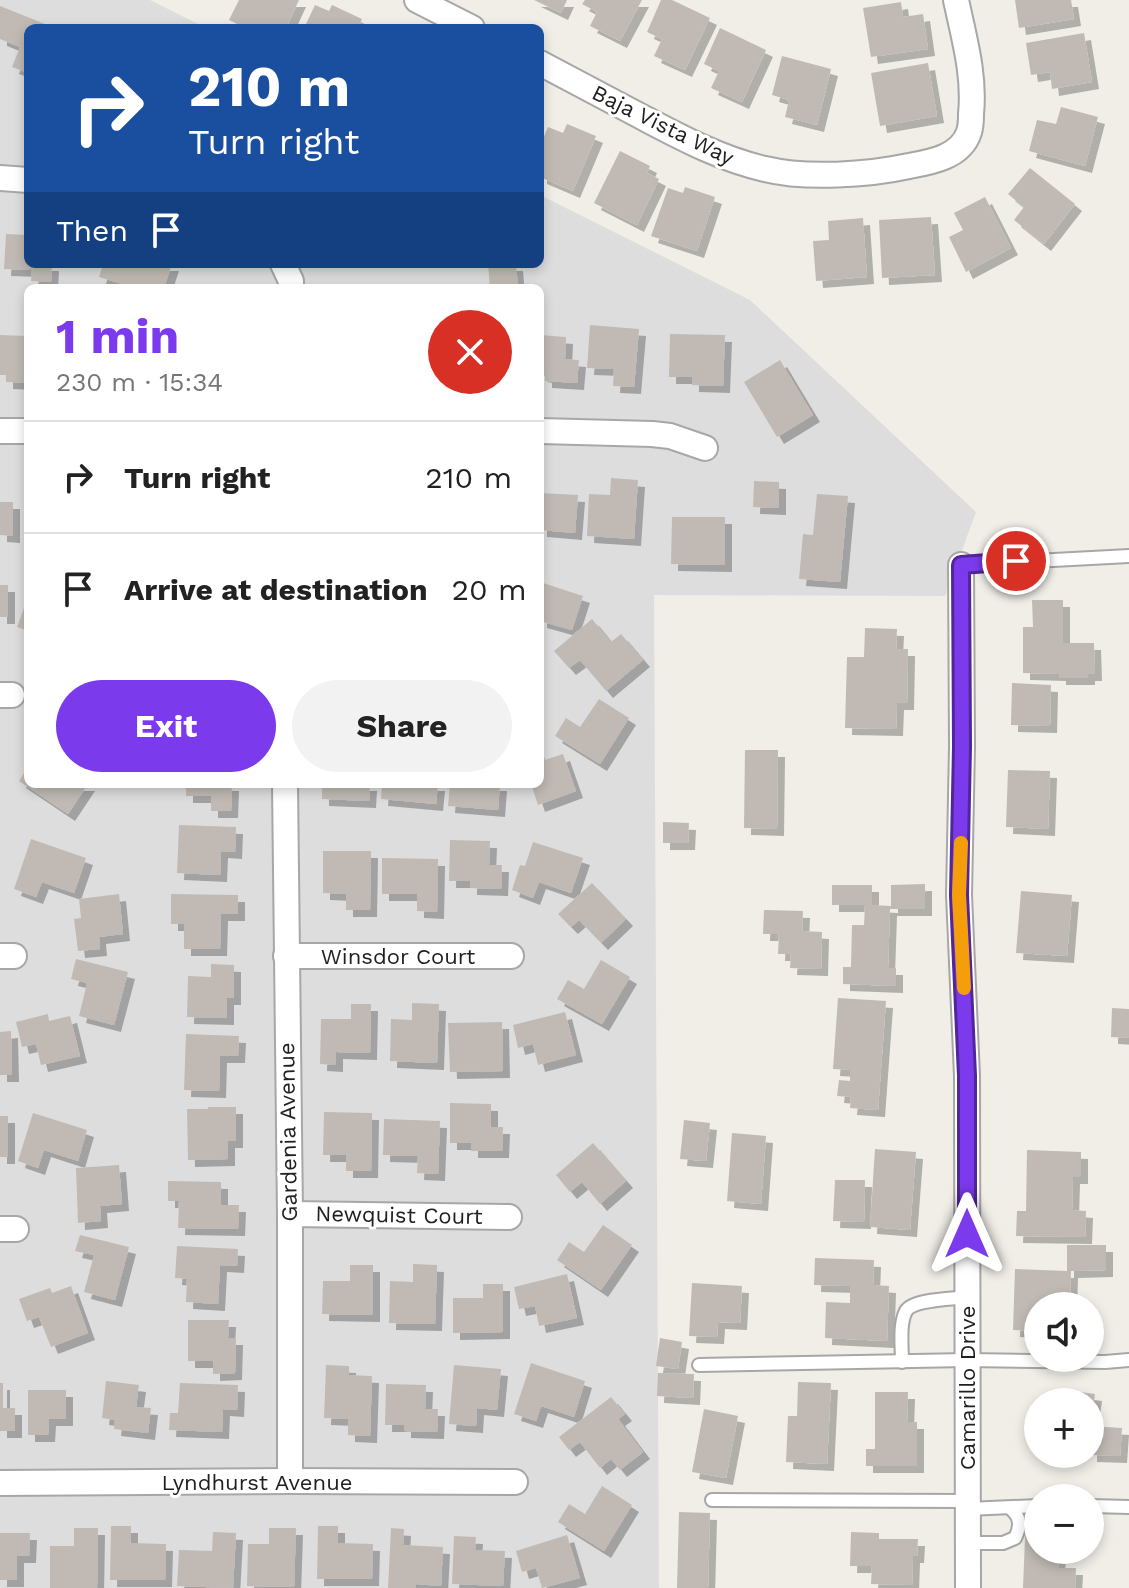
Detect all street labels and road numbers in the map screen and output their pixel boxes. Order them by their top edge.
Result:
street label: Baja Vista Way [588,80,739,170]
street label: Winsdor Court [321,944,475,969]
street label: Gardenia Avenue [274,1042,302,1222]
street label: Newquist Court [315,1201,483,1229]
street label: Camarillo Drive [955,1306,980,1470]
street label: Lyndhurst Avenue [162,1470,352,1495]

